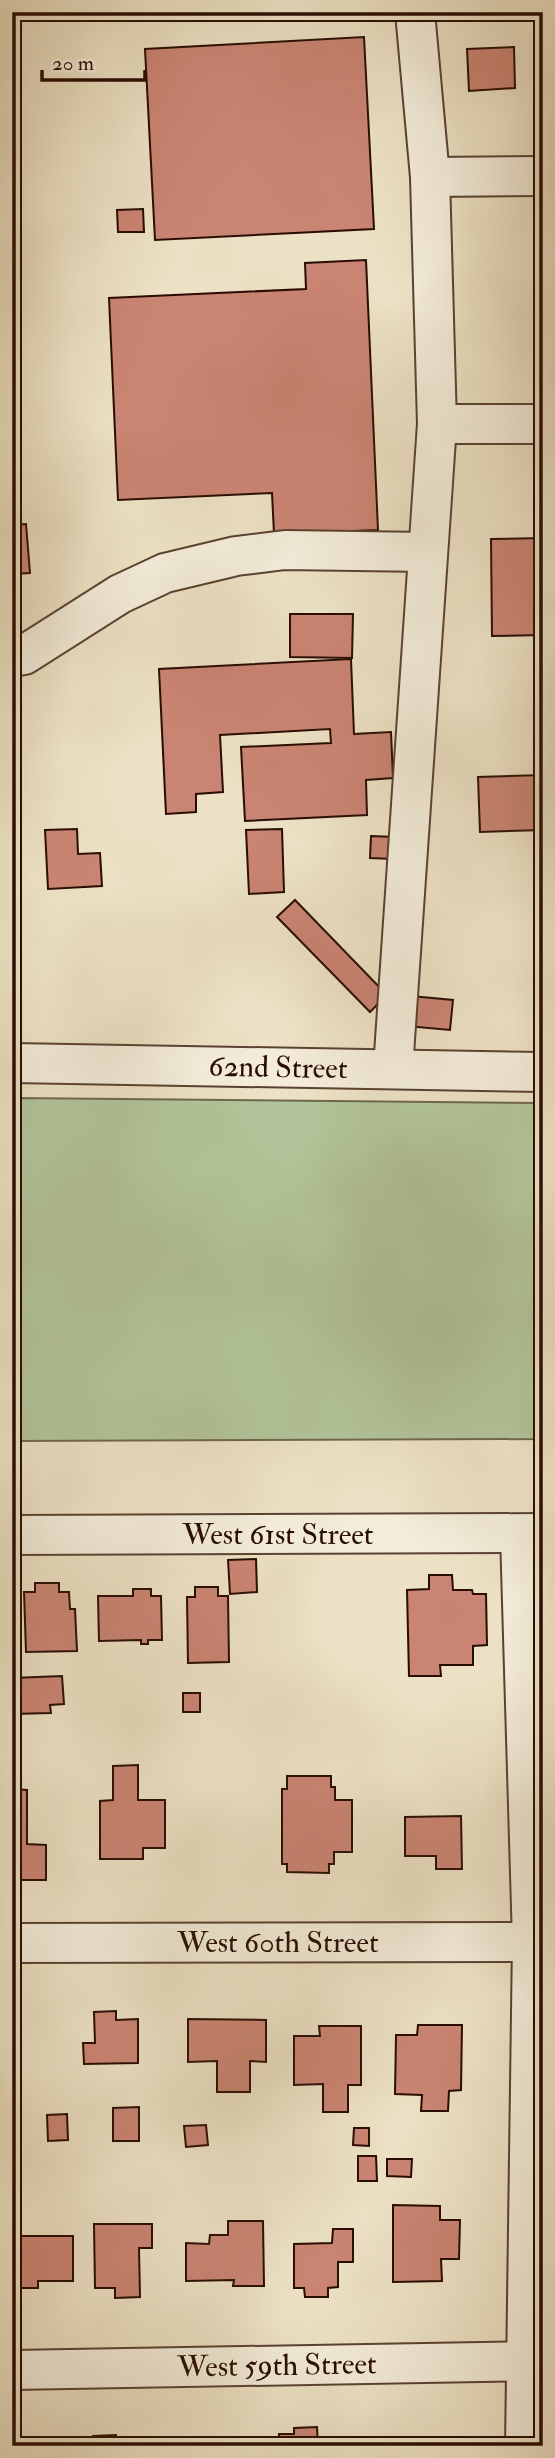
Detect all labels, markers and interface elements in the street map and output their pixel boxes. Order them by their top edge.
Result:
scale bar [42,38,145,82]
text: 20 m [52,50,94,77]
street label: 62nd Street [208,1048,348,1087]
street label: West 61st Street [181,1516,374,1553]
street label: West 60th Street [176,1924,379,1961]
street label: West 59th Street [176,2345,377,2386]

